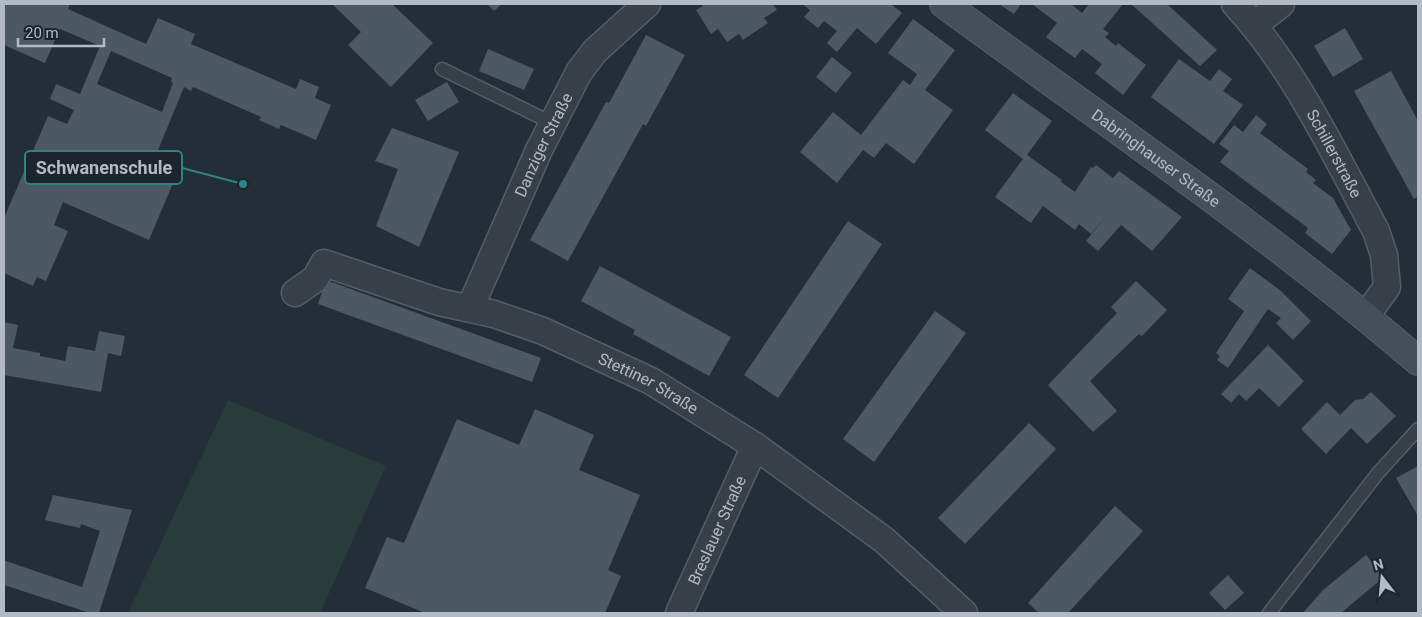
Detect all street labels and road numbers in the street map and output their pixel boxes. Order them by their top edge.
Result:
street label: Danziger Straße [510,89,576,200]
street label: Dabringhauser Straße [1088,105,1224,211]
street label: Schillerstraße [1303,106,1366,201]
street label: Stettiner Straße [595,349,702,418]
street label: Breslauer Straße [684,473,750,588]

